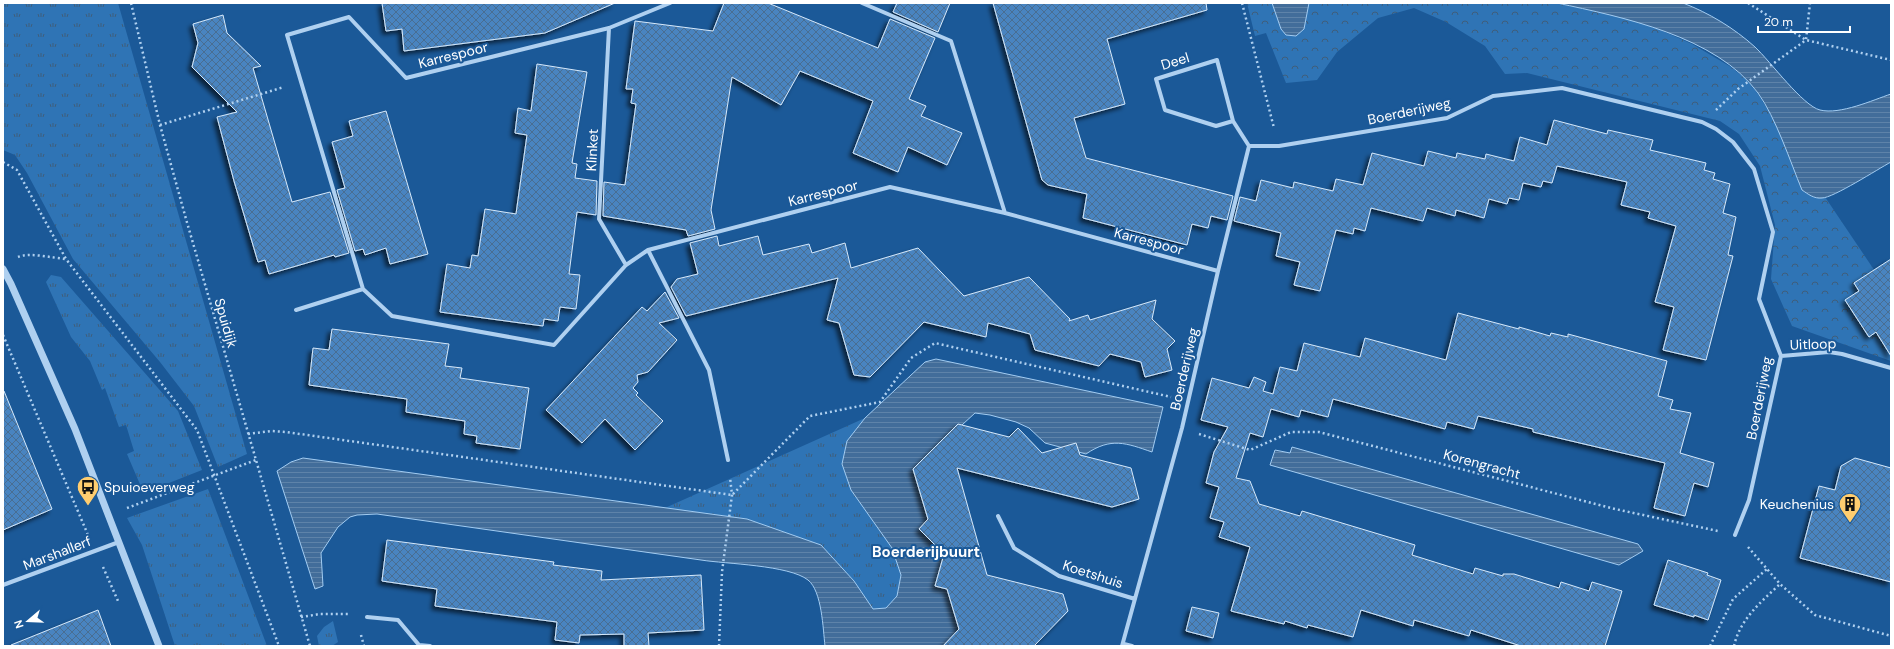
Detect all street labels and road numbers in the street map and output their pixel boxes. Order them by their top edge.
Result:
street label: Karrespoor [416,38,490,72]
street label: Deel [1159,48,1191,74]
street label: Boerderijweg [1366,93,1452,129]
street label: Klinket [582,128,602,172]
street label: Karrespoor [786,176,860,210]
street label: Karrespoor [1112,223,1186,259]
street label: Spuidijk [210,296,242,350]
street label: Boerderijweg [1166,326,1202,412]
street label: Uitloop [1789,334,1837,354]
street label: Boerderijweg [1742,355,1776,441]
street label: Korengracht [1441,445,1523,483]
street label: Marshallerf [20,532,94,574]
street label: Koetshuis [1060,556,1126,592]

